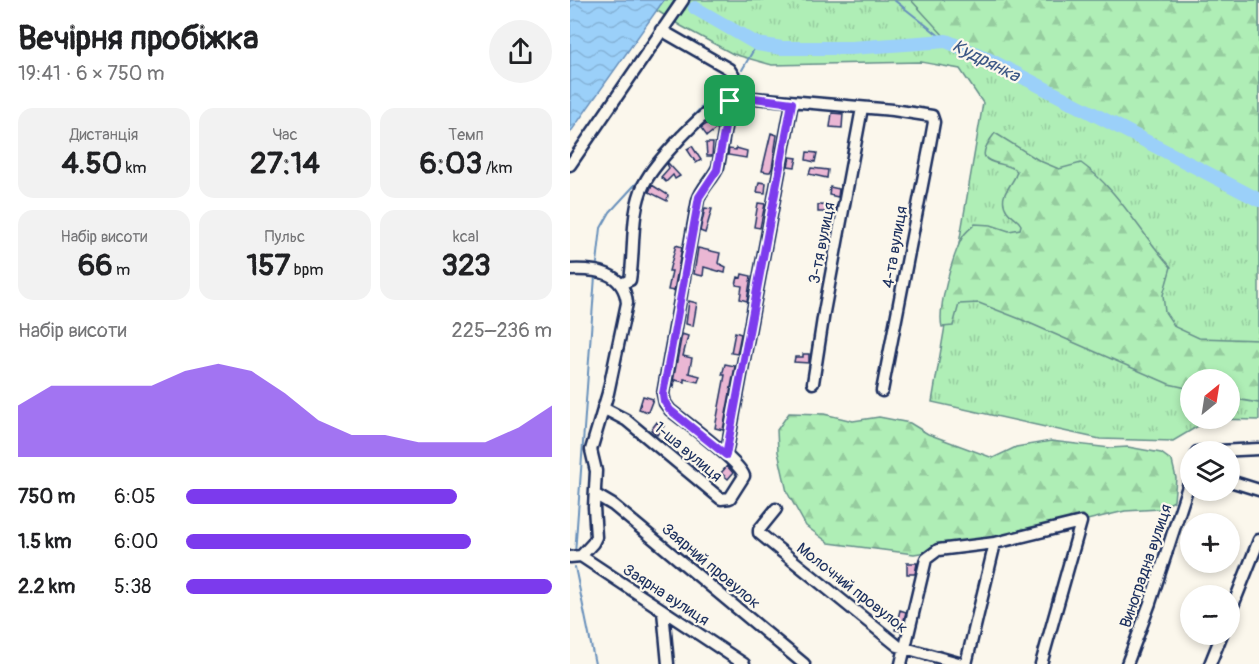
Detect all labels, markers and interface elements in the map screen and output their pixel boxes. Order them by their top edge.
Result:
text: Вечірня пробіжка [18,18,259,59]
button: share [489,20,552,83]
water label: Кудрянка [949,34,1025,88]
text: 19:41 · 6 × 750 m [18,61,165,86]
pin [704,75,755,126]
icon: arrive [713,84,746,117]
text: Дистанція [70,125,138,145]
text: Час [272,125,298,145]
text: Темп [448,125,484,145]
text: 4.50 [61,145,122,182]
text: 27:14 [250,145,320,182]
text: 6:03 [420,145,482,182]
text: km [122,158,147,178]
text: /km [482,158,512,178]
street label: 3-тя вулиця [804,201,840,285]
street label: 4-та вулиця [878,204,912,290]
text: Набір висоти [61,227,148,247]
text: Пульс [265,227,305,247]
text: kcal [453,227,479,247]
text: 66 [78,247,113,284]
text: 157 [247,247,290,284]
text: 323 [441,247,491,284]
text: m [113,260,130,280]
text: bpm [290,260,323,280]
text: Набір висоти [18,318,127,343]
text: 225–236 m [452,318,552,343]
north arrow [1180,369,1240,429]
map controls [1180,369,1240,645]
street label: 1-ша вулиця [650,418,726,486]
button: layers [1180,441,1240,501]
text: 750 m [18,484,75,509]
text: 6:05 [114,484,155,509]
street label: Виноградна вулиця [1115,502,1177,630]
button: + [1180,513,1240,573]
street label: Заярний провулок [658,519,764,613]
text: 1.5 km [18,529,71,554]
text: 6:00 [114,529,158,554]
street label: Молочний провулок [792,538,912,638]
street label: Заярна вулиця [619,560,713,630]
text: 2.2 km [18,574,75,599]
text: 5:38 [114,574,151,599]
button: − [1180,585,1240,645]

